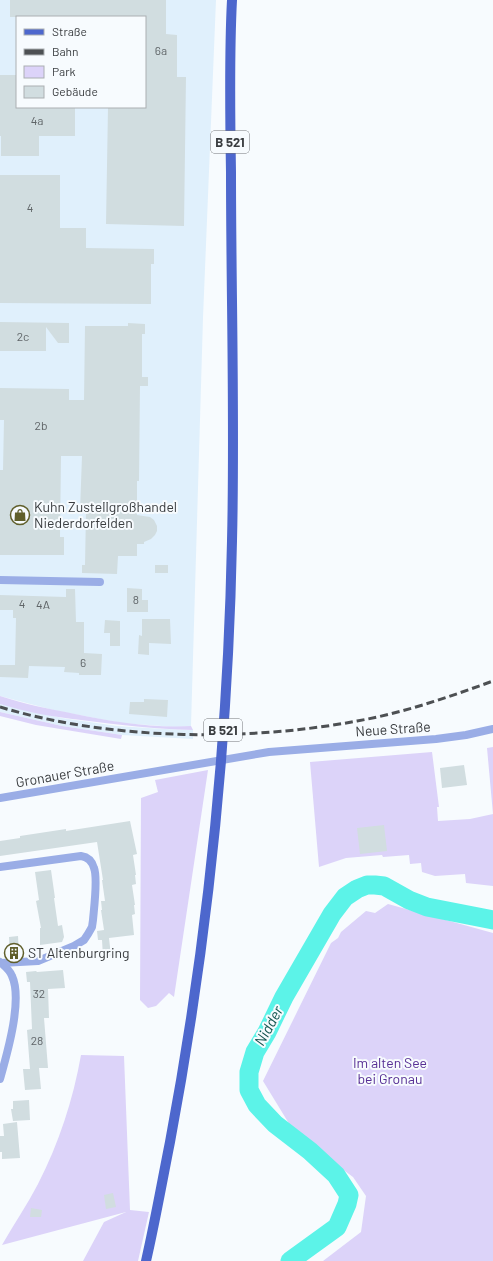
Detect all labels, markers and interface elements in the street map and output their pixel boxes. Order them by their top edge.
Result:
legend [16,16,146,108]
text: Straße [52,24,87,38]
house number: 6a [155,43,167,57]
text: Bahn [52,44,79,58]
text: Park [52,64,76,78]
text: Gebäude [52,84,98,98]
house number: 4a [31,113,43,127]
road number: B 521 [211,131,249,153]
house number: 4 [27,200,33,214]
house number: 2c [17,329,29,343]
house number: 2b [35,418,47,432]
place label: Kuhn Zustellgroßhandel Niederdorfelden [34,498,177,531]
shop icon: Kuhn Zustellgroßhandel Niederdorfelden [9,504,31,526]
house number: 8 [133,592,139,606]
house number: 4 [19,596,25,610]
house number: 4A [36,597,50,611]
house number: 6 [80,655,86,669]
street label: Neue Straße [355,717,431,740]
road number: B 521 [204,719,242,741]
street label: Gronauer Straße [14,756,115,791]
building icon: ST Altenburgring [3,942,25,964]
place label: ST Altenburgring [28,944,130,961]
house number: 32 [33,986,45,1000]
water label: Nidder [250,1002,287,1048]
house number: 28 [31,1033,43,1047]
park label: Im alten See bei Gronau [353,1054,427,1087]

